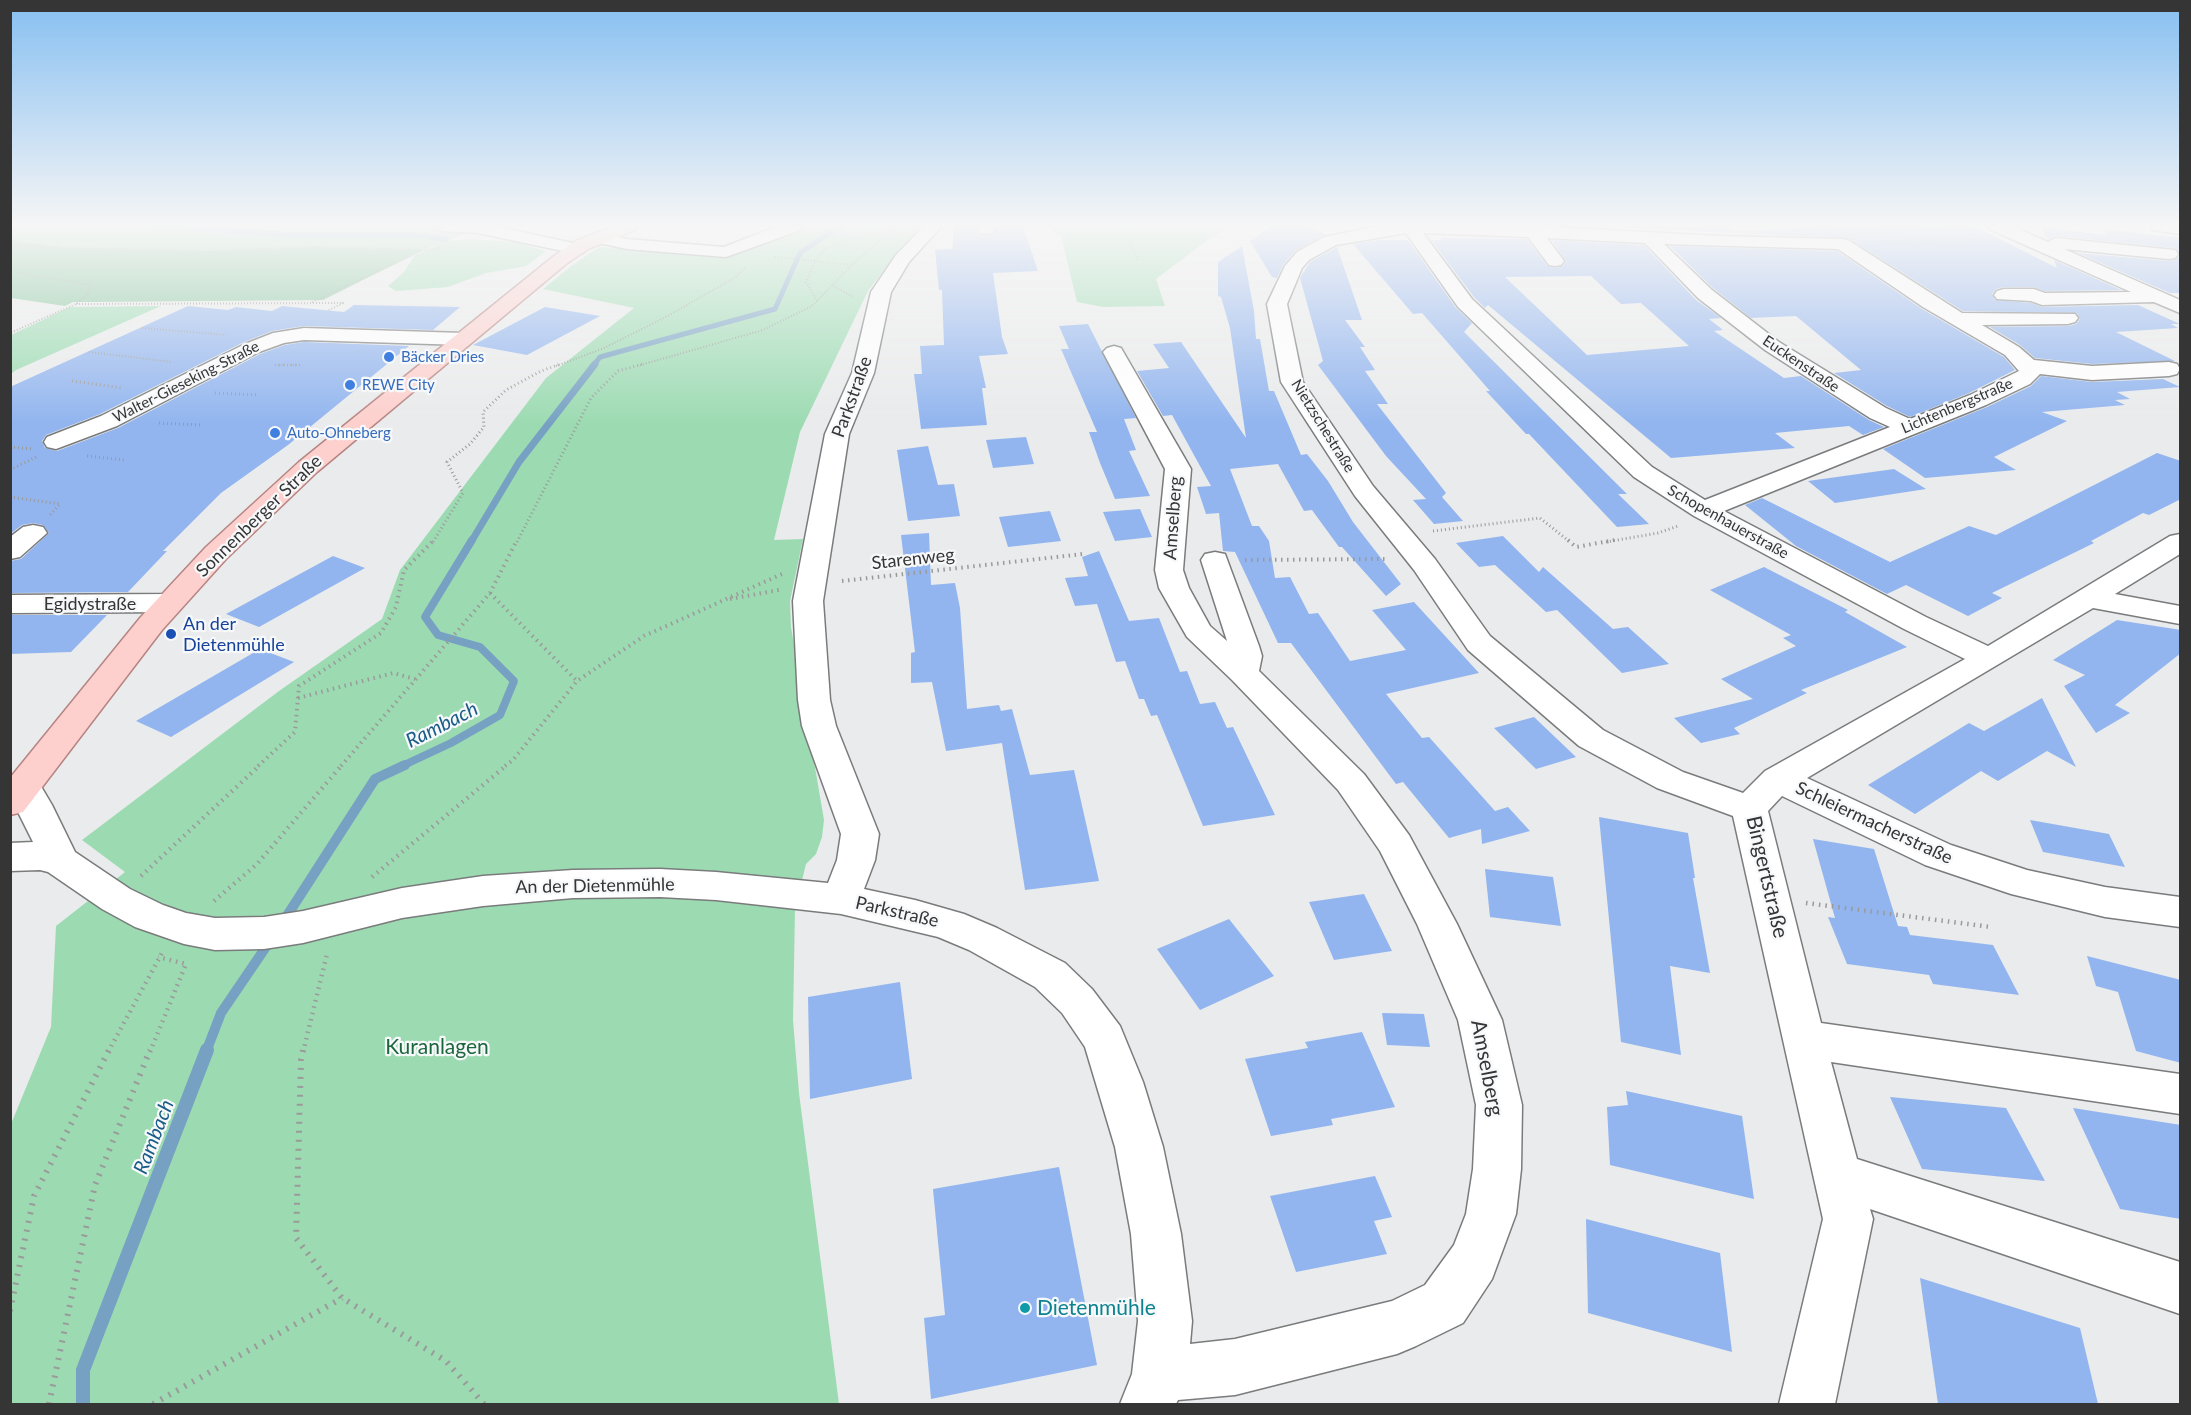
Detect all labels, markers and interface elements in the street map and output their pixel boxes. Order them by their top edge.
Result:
street label: Euckenstraße [1759,332,1843,396]
street label: Walter-Gieseking-Straße [110,337,262,427]
place label: Bäcker Dries [401,348,484,366]
marker: Bäcker Dries [382,350,396,364]
street label: Parkstraße [827,354,877,440]
street label: Lichtenbergstraße [1899,374,2015,438]
place label: REWE City [362,376,435,394]
street label: Nietzschestraße [1287,376,1359,476]
marker: REWE City [343,378,357,392]
place label: Auto-Ohneberg [287,424,391,442]
marker: Auto-Ohneberg [268,426,282,440]
street label: Sonnenberger Straße [192,450,326,582]
street label: Amselberg [1159,475,1187,561]
street label: Schopenhauerstraße [1664,481,1792,563]
street label: Starenweg [870,544,956,574]
street label: Egidystraße [44,593,136,615]
place label: An der Dietenmühle [183,613,285,656]
marker: An der Dietenmühle [164,627,178,641]
water label: Rambach [402,697,482,753]
street label: Schleiermacherstraße [1792,777,1956,869]
street label: Bingertstraße [1741,813,1793,941]
street label: An der Dietenmühle [515,874,675,898]
street label: Parkstraße [853,892,941,932]
street label: Amselberg [1465,1018,1509,1118]
park label: Kuranlagen [385,1034,489,1060]
water label: Rambach [129,1096,179,1178]
place label: Dietenmühle [1037,1295,1156,1321]
marker: Dietenmühle [1018,1301,1032,1315]

